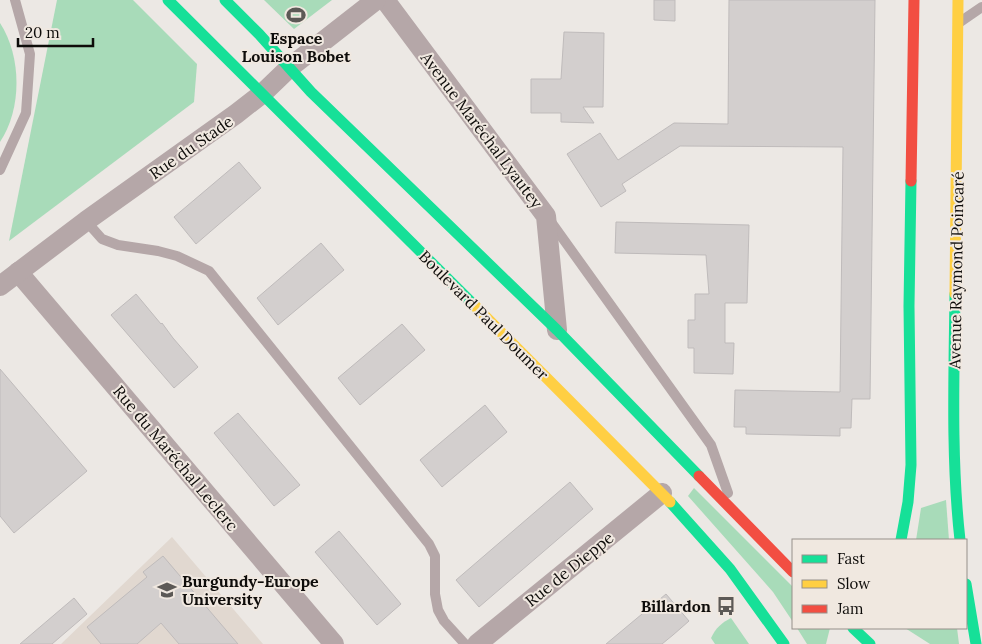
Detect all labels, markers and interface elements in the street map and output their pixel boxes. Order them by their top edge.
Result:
sports icon: Espace Louison Bobet [285,4,307,26]
scale bar [18,15,92,47]
text: 20 m [25,23,60,42]
place label: Espace Louison Bobet [241,28,351,66]
street label: Avenue Maréchal Lyautey [416,47,547,212]
street label: Rue du Stade [145,111,237,183]
street label: Avenue Raymond Poincaré [944,171,968,370]
street label: Boulevard Paul Doumer [415,246,553,384]
street label: Rue du Maréchal Leclerc [109,381,243,535]
street label: Rue de Dieppe [521,527,617,611]
legend [792,539,967,629]
text: Fast [837,549,865,568]
place label: Burgundy-Europe University [182,571,319,609]
text: Slow [837,574,870,593]
school or university icon: Burgundy-Europe University [156,579,178,601]
bus stop icon: Billardon [715,595,737,617]
place label: Billardon [641,596,711,616]
text: Jam [836,599,864,618]

